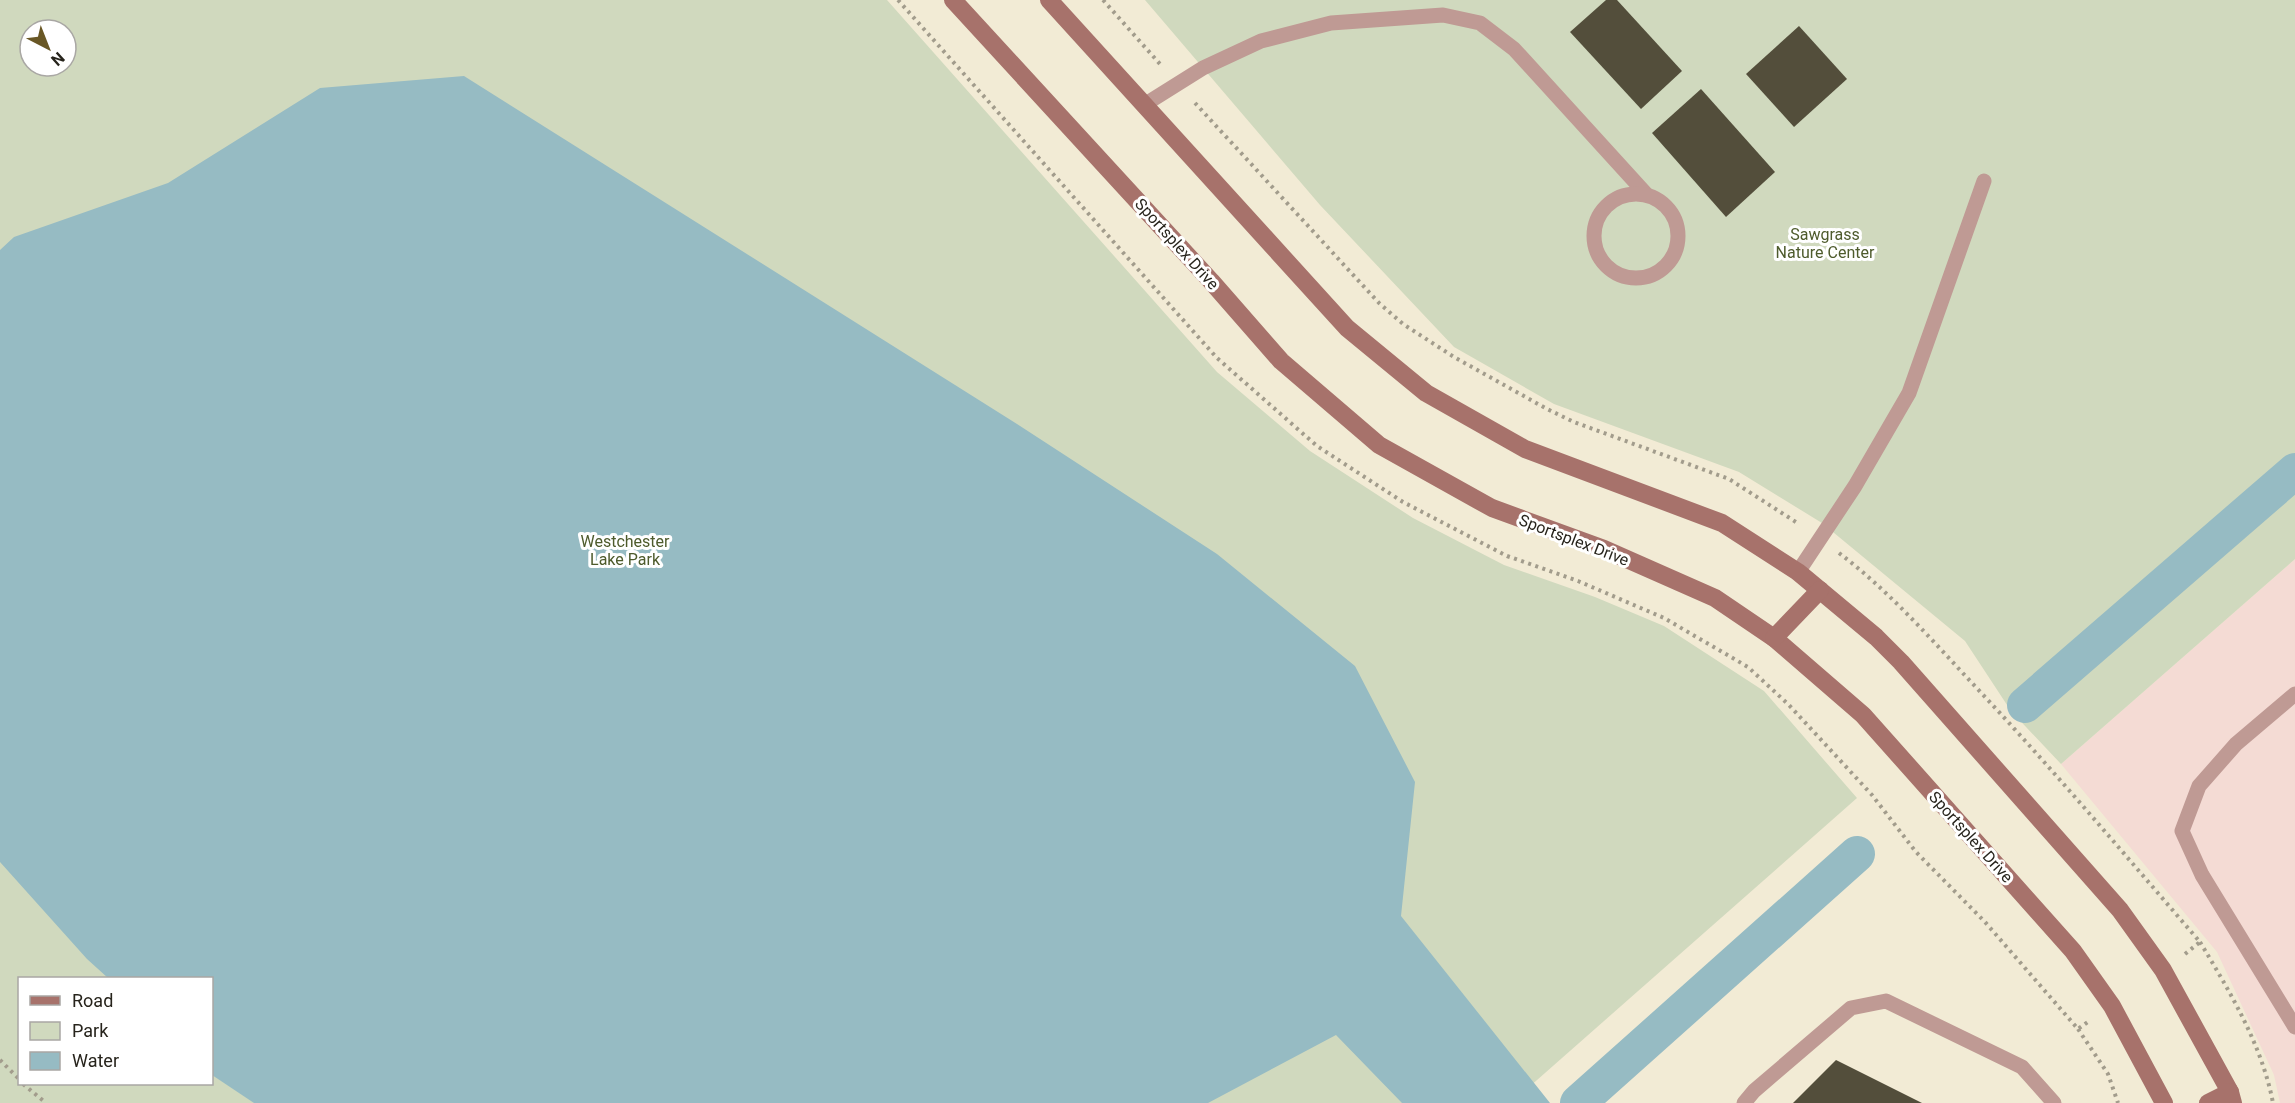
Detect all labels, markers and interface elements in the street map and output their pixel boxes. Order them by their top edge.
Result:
north arrow [18,18,78,78]
text: N [47,48,68,70]
street label: Sportsplex Drive [1131,194,1223,294]
park label: Sawgrass Nature Center [1776,225,1875,262]
street label: Sportsplex Drive [1516,510,1632,570]
park label: Westchester Lake Park [581,532,670,569]
street label: Sportsplex Drive [1925,787,2017,887]
legend [18,977,213,1085]
text: Road [72,990,113,1011]
text: Park [72,1020,109,1041]
text: Water [72,1050,119,1071]

